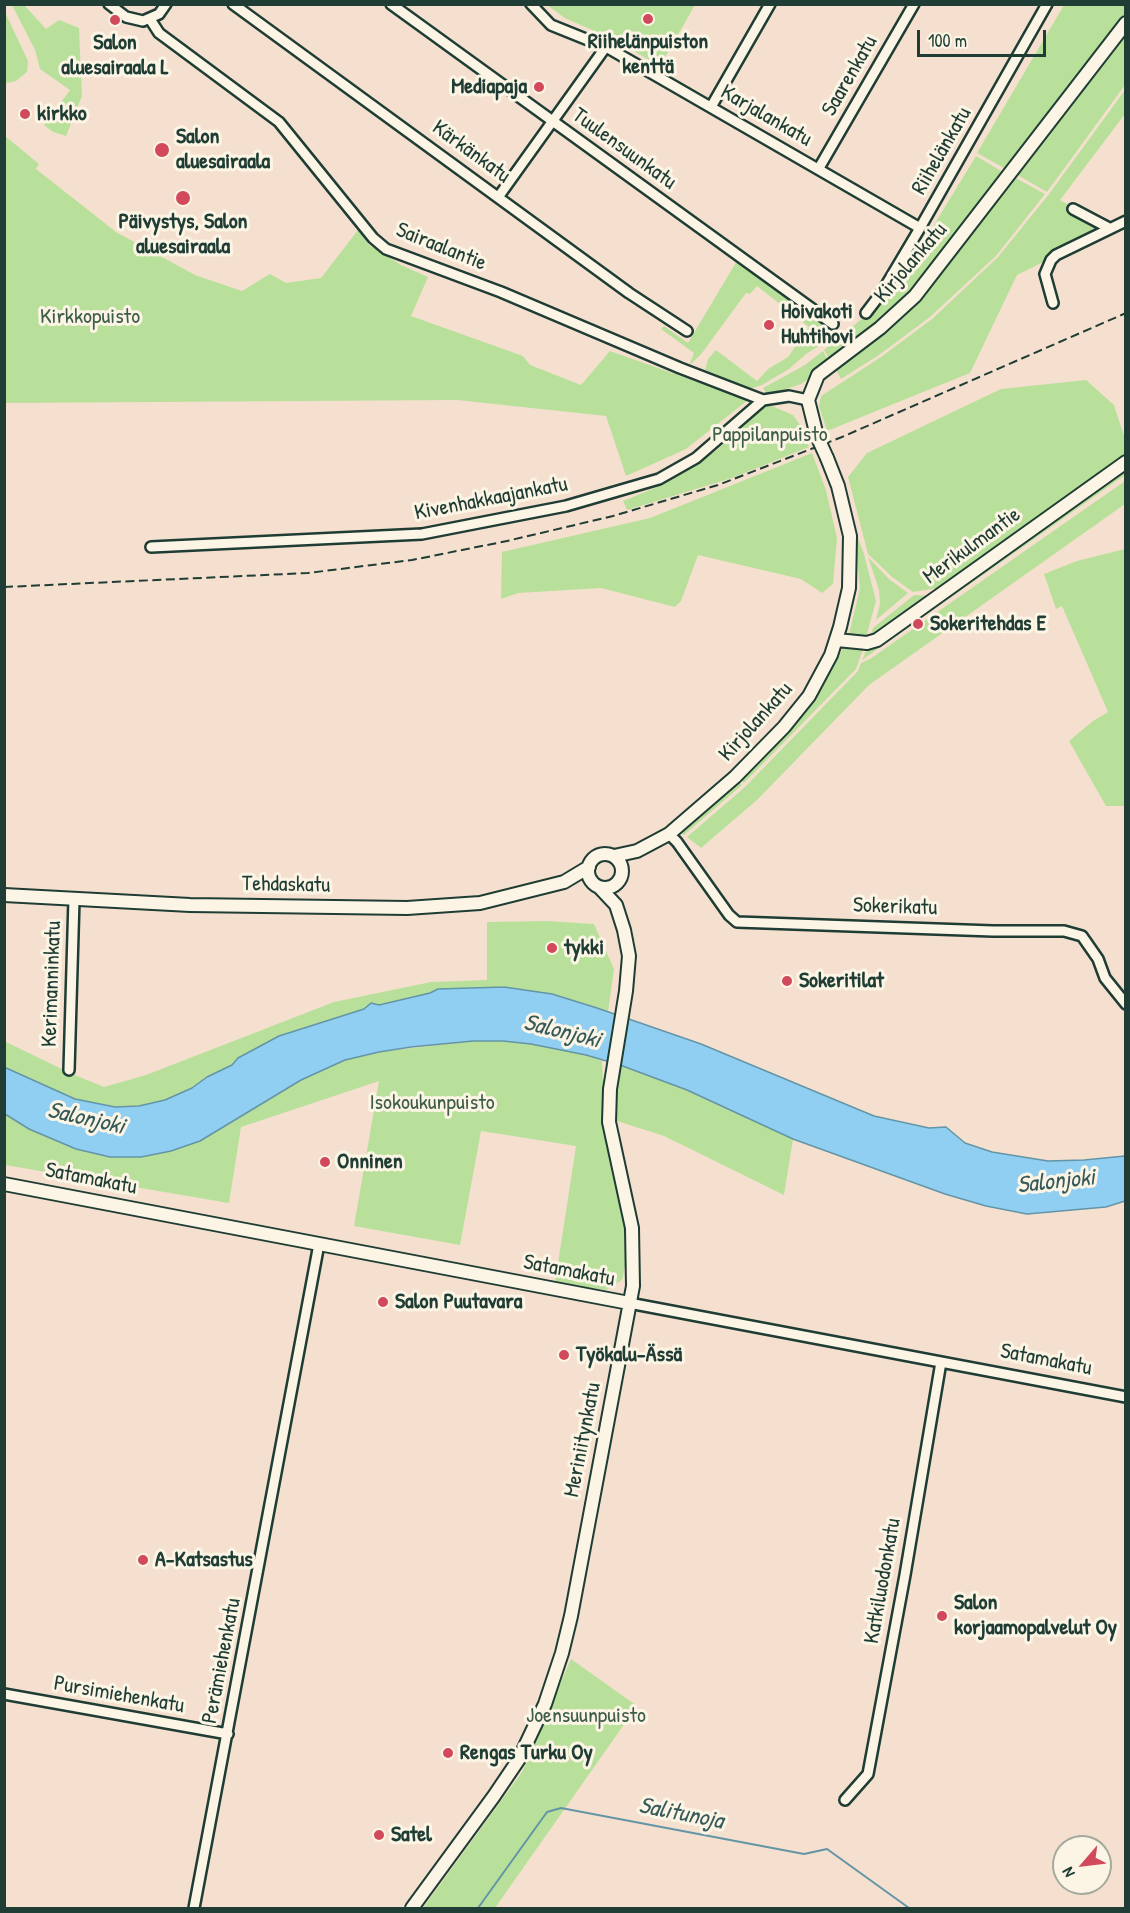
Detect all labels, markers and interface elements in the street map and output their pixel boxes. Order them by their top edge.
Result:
marker: Riihelänpuiston kenttä [641,12,655,26]
marker: Salon aluesairaala L [108,13,122,27]
scale bar [920,18,1049,56]
text: 100 m [928,28,967,53]
place label: Riihelänpuiston kenttä [588,29,708,80]
place label: Salon aluesairaala L [61,30,169,82]
street label: Saarenkatu [816,31,884,121]
place label: Mediapaja [451,74,527,100]
street label: Karjalankatu [716,79,816,153]
marker: Mediapaja [532,80,546,94]
place label: kirkko [37,101,87,127]
street label: Tuulensuunkatu [567,102,681,196]
street label: Riihelänkatu [906,103,978,199]
marker: kirkko [18,107,32,121]
street label: Kärkänkatu [427,115,515,189]
place label: Salon aluesairaala [176,124,270,176]
marker: Salon aluesairaala [153,141,171,159]
marker: Päivystys, Salon aluesairaala [174,189,192,207]
place label: Päivystys, Salon aluesairaala [119,209,247,260]
street label: Sairaalantie [392,217,490,277]
street label: Kirjolankatu [869,218,953,308]
place label: Hoivakoti Huhtihovi [781,299,854,350]
park label: Kirkkopuisto [40,304,140,330]
marker: Hoivakoti Huhtihovi [762,318,776,332]
park label: Pappilanpuisto [712,422,828,448]
street label: Kivenhakkaajankatu [412,471,570,527]
street label: Merikulmantie [918,502,1026,590]
place label: Sokeritehdas E [930,611,1046,637]
marker: Sokeritehdas E [911,617,925,631]
street label: Kirjolankatu [714,677,798,767]
street label: Tehdaskatu [242,871,330,899]
street label: Sokerikatu [852,892,938,922]
street label: Kerimanninkatu [37,921,67,1047]
place label: tykki [564,935,604,961]
marker: tykki [545,941,559,955]
place label: Sokeritilat [799,968,884,994]
marker: Sokeritilat [780,974,794,988]
water label: Salonjoki [521,1009,603,1055]
park label: Isokoukunpuisto [369,1090,495,1116]
water label: Salonjoki [45,1096,127,1142]
place label: Onninen [337,1149,403,1175]
marker: Onninen [318,1155,332,1169]
street label: Satamakatu [43,1157,139,1201]
water label: Salonjoki [1016,1164,1096,1200]
street label: Satamakatu [521,1249,617,1293]
place label: Salon Puutavara [395,1289,522,1315]
marker: Salon Puutavara [376,1295,390,1309]
street label: Satamakatu [998,1338,1094,1382]
place label: Työkalu-Ässä [576,1342,682,1368]
marker: Työkalu-Ässä [557,1348,571,1362]
street label: Meriniitynkatu [559,1381,607,1499]
street label: Katkiluodonkatu [859,1516,907,1646]
place label: A-Katsastus [155,1547,253,1573]
marker: A-Katsastus [136,1553,150,1567]
place label: Salon korjaamopalvelut Oy [954,1590,1117,1642]
street label: Perämiehenkatu [197,1596,247,1726]
marker: Salon korjaamopalvelut Oy [935,1609,949,1623]
street label: Pursimiehenkatu [52,1671,186,1719]
park label: Joensuunpuisto [526,1703,646,1729]
place label: Rengas Turku Oy [460,1740,593,1766]
marker: Rengas Turku Oy [441,1746,455,1760]
water label: Salitunoja [636,1792,726,1836]
place label: Satel [391,1822,432,1848]
marker: Satel [372,1828,386,1842]
north arrow [1052,1835,1112,1895]
text: N [1056,1864,1080,1881]

